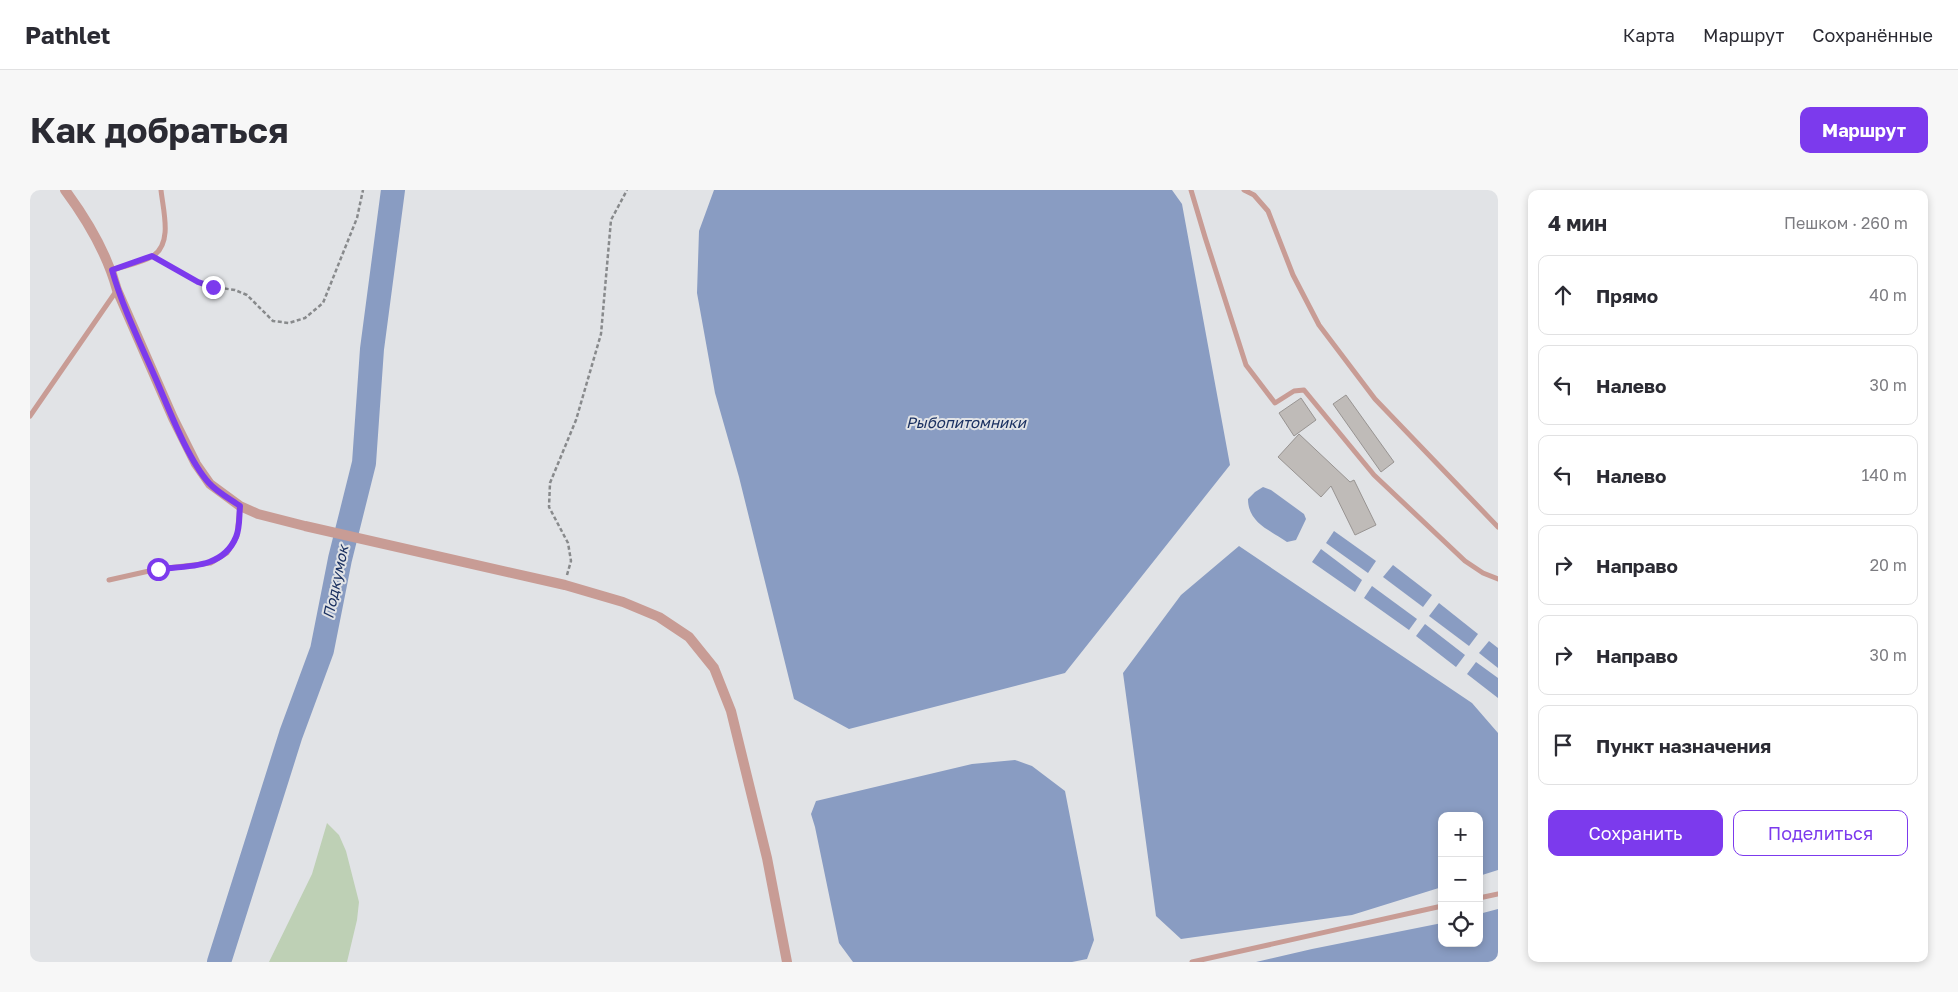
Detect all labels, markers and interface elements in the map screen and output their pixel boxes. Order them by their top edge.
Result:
text: Pathlet [25,20,110,49]
text: Карта [1623,24,1675,46]
text: Маршрут [1703,24,1784,46]
text: Сохранённые [1812,24,1933,46]
button: Маршрут [1800,107,1928,153]
text: Как добраться [30,109,288,151]
text: 4 мин [1548,210,1607,236]
text: Пешком · 260 m [1784,213,1908,233]
route end [202,276,225,299]
icon: ahead [1549,281,1577,309]
text: Прямо [1596,284,1658,307]
text: 40 m [1869,285,1907,305]
icon: left [1549,371,1577,399]
text: Налево [1596,374,1666,397]
text: 30 m [1870,375,1907,395]
water label: Рыбопитомники [906,413,1027,431]
icon: left [1549,461,1577,489]
text: Налево [1596,464,1666,487]
text: 140 m [1861,465,1907,485]
water label: Подкумок [318,541,353,620]
icon: right [1549,551,1577,579]
text: Направо [1596,554,1678,577]
text: 20 m [1870,555,1907,575]
route start [147,558,170,581]
icon: right [1549,641,1577,669]
text: Направо [1596,644,1678,667]
text: 30 m [1870,645,1907,665]
icon: arrive [1549,731,1577,759]
text: Пункт назначения [1596,734,1771,757]
button: Сохранить [1548,810,1723,856]
button: Поделиться [1733,810,1908,856]
map controls [1438,812,1483,947]
button: + [1438,812,1483,857]
button: − [1438,857,1483,902]
button: locate [1438,902,1483,947]

